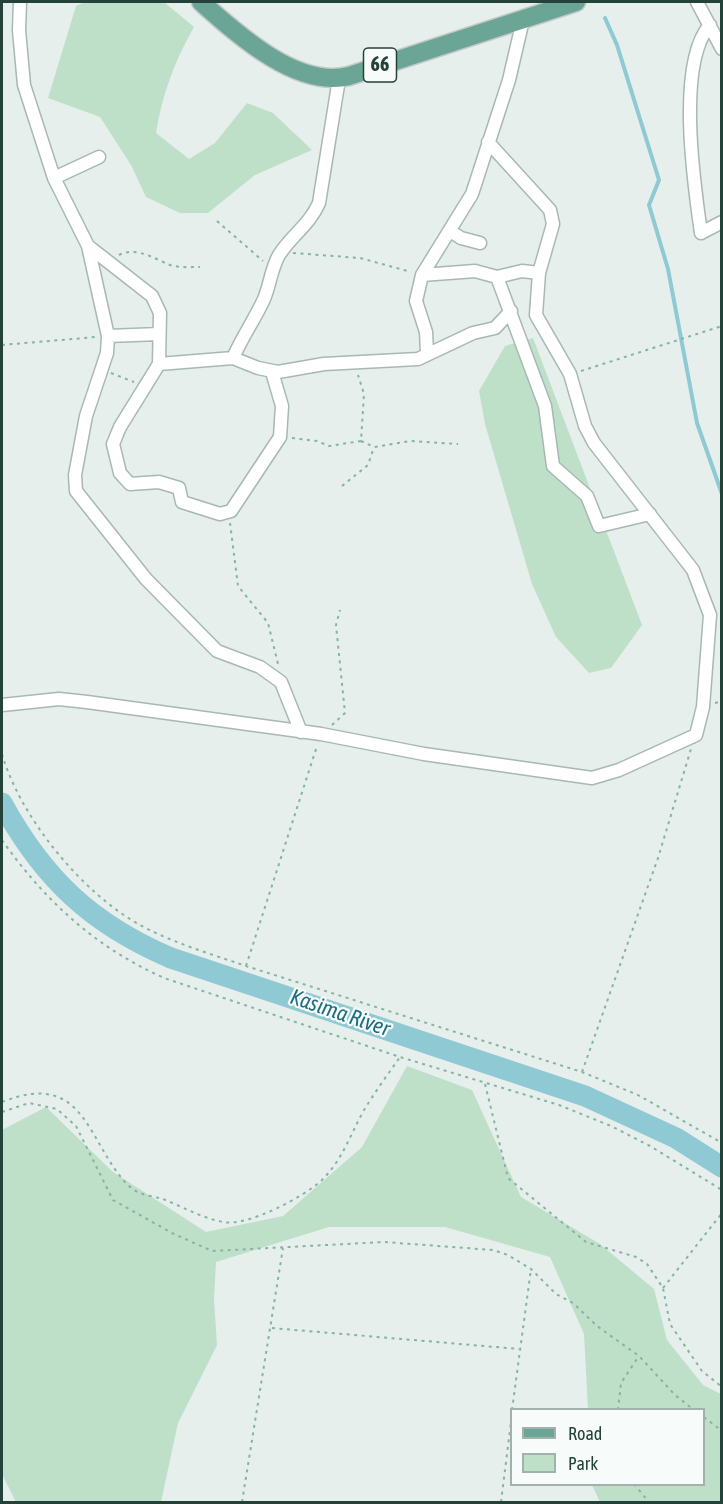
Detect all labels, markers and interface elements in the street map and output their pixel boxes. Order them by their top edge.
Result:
road number: 66 [364,48,397,82]
water label: Kasima River [287,984,393,1042]
legend [510,1408,705,1486]
text: Road [568,1423,602,1444]
text: Park [568,1453,598,1474]

